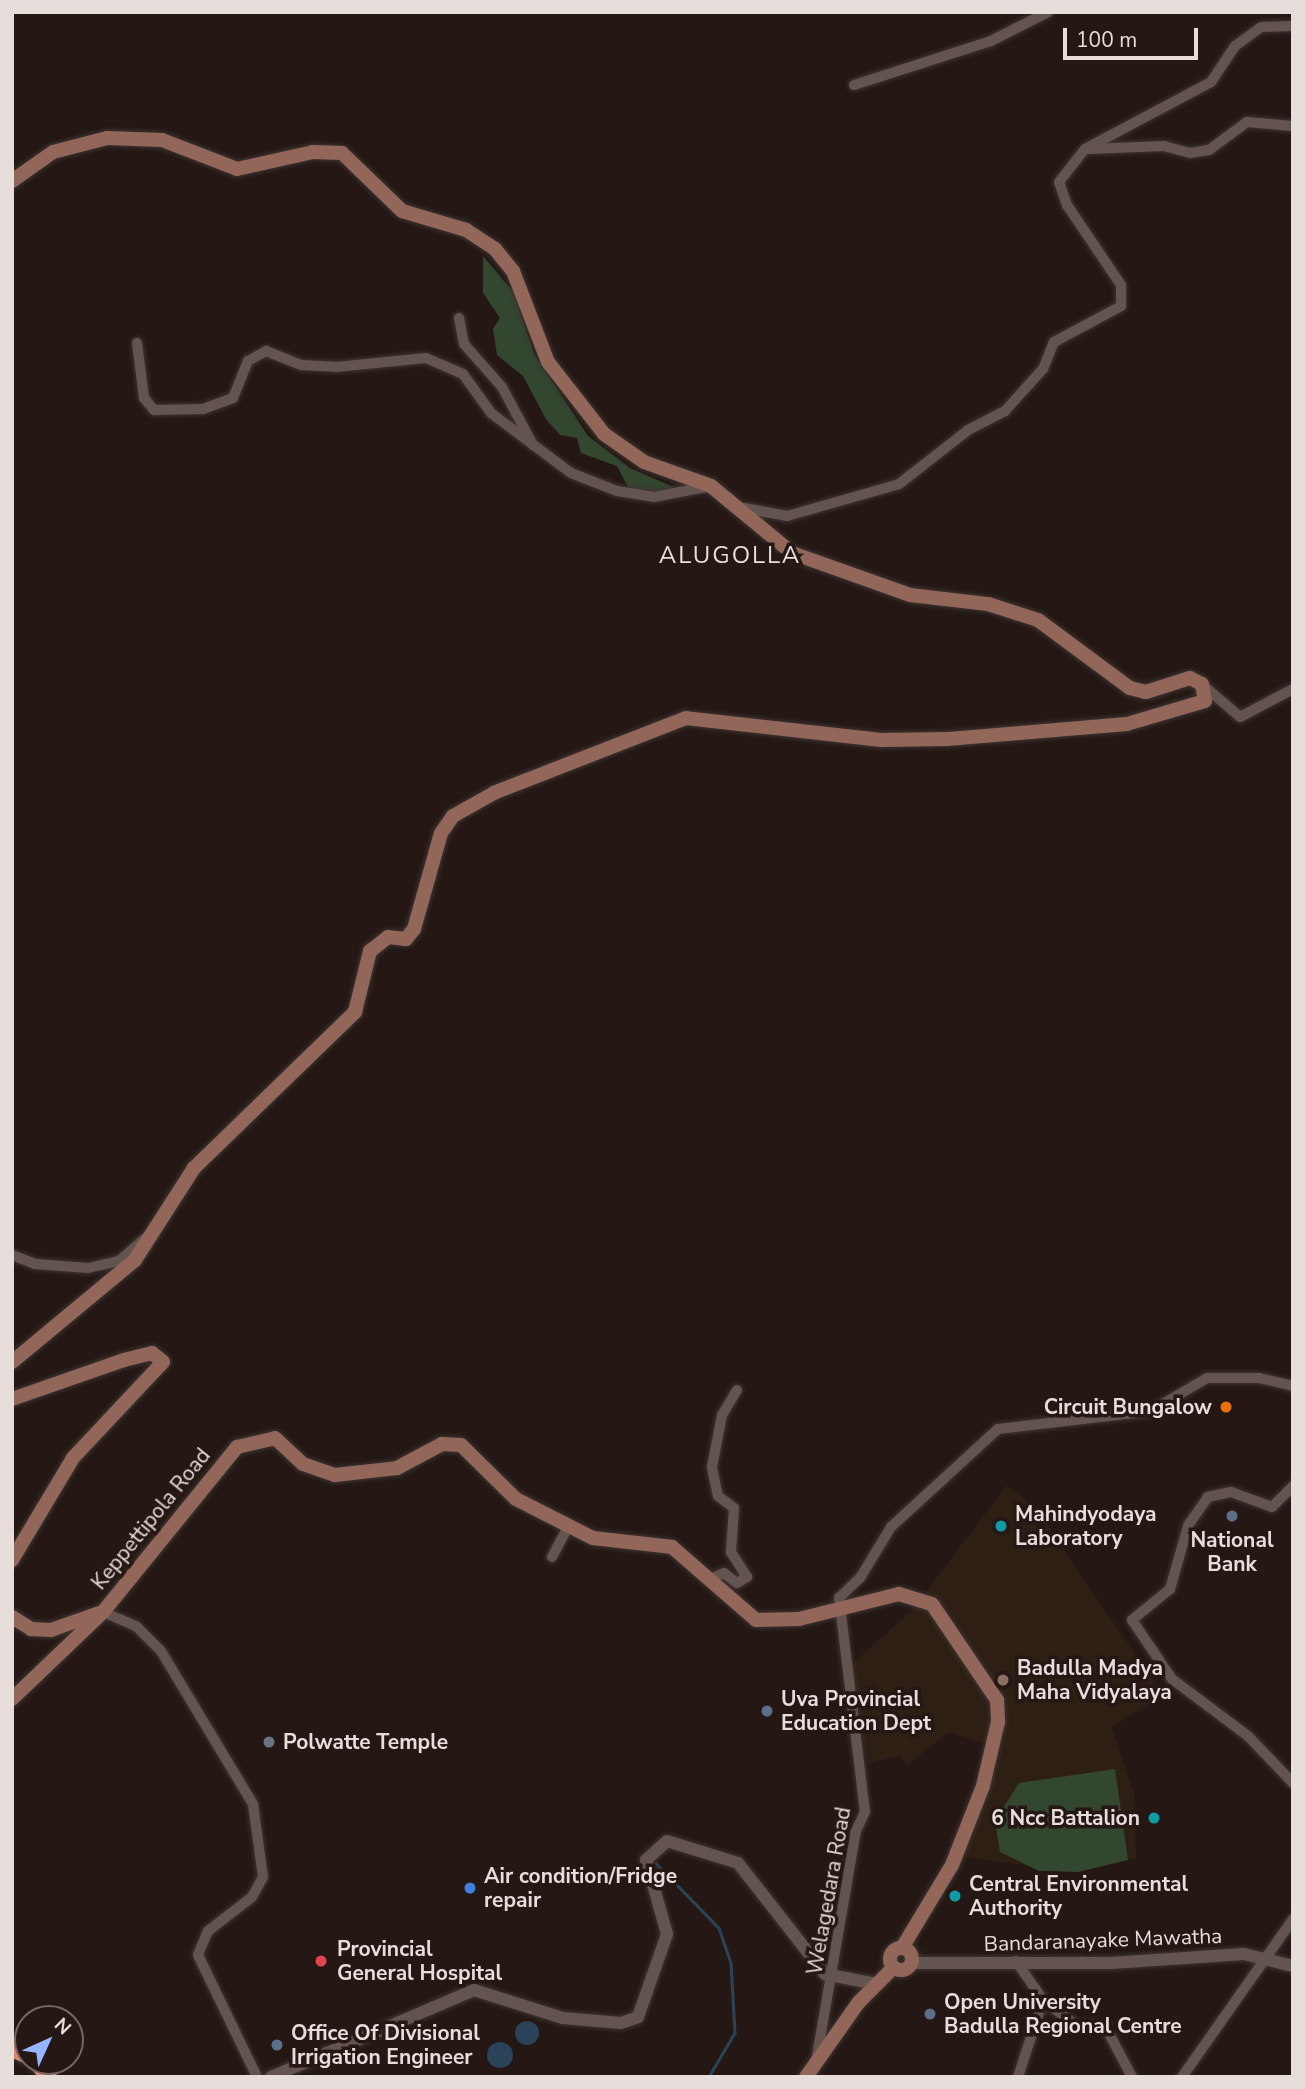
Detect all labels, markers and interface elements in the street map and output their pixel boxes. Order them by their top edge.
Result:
scale bar [1067,14,1202,58]
text: 100 m [1076,26,1137,54]
district label: ALUGOLLA [660,542,800,570]
place label: Circuit Bungalow [1044,1394,1212,1420]
marker: Circuit Bungalow [1218,1399,1234,1415]
street label: Keppettipola Road [86,1443,216,1595]
place label: Mahindyodaya Laboratory [1015,1501,1156,1551]
marker: National Bank [1224,1508,1240,1524]
marker: Mahindyodaya Laboratory [993,1518,1009,1534]
place label: National Bank [1190,1527,1274,1577]
place label: Badulla Madya Maha Vidyalaya [1017,1655,1172,1705]
marker: Badulla Madya Maha Vidyalaya [995,1672,1011,1688]
place label: Uva Provincial Education Dept [781,1686,931,1736]
marker: Uva Provincial Education Dept [759,1703,775,1719]
place label: Polwatte Temple [283,1729,448,1755]
marker: Polwatte Temple [261,1734,277,1750]
street label: Welagedara Road [802,1805,856,1977]
place label: 6 Ncc Battalion [991,1805,1140,1831]
marker: 6 Ncc Battalion [1146,1810,1162,1826]
place label: Air condition/Fridge repair [484,1863,677,1913]
place label: Central Environmental Authority [969,1871,1188,1921]
marker: Air condition/Fridge repair [462,1880,478,1896]
marker: Central Environmental Authority [947,1888,963,1904]
street label: Bandaranayake Mawatha [983,1923,1223,1957]
place label: Provincial General Hospital [337,1936,502,1986]
marker: Provincial General Hospital [311,1951,331,1971]
place label: Open University Badulla Regional Centre [944,1989,1182,2039]
north arrow [14,2005,84,2075]
marker: Open University Badulla Regional Centre [922,2006,938,2022]
text: N [48,2012,77,2041]
place label: Office Of Divisional Irrigation Engineer [291,2020,480,2070]
marker: Office Of Divisional Irrigation Engineer [269,2037,285,2053]

